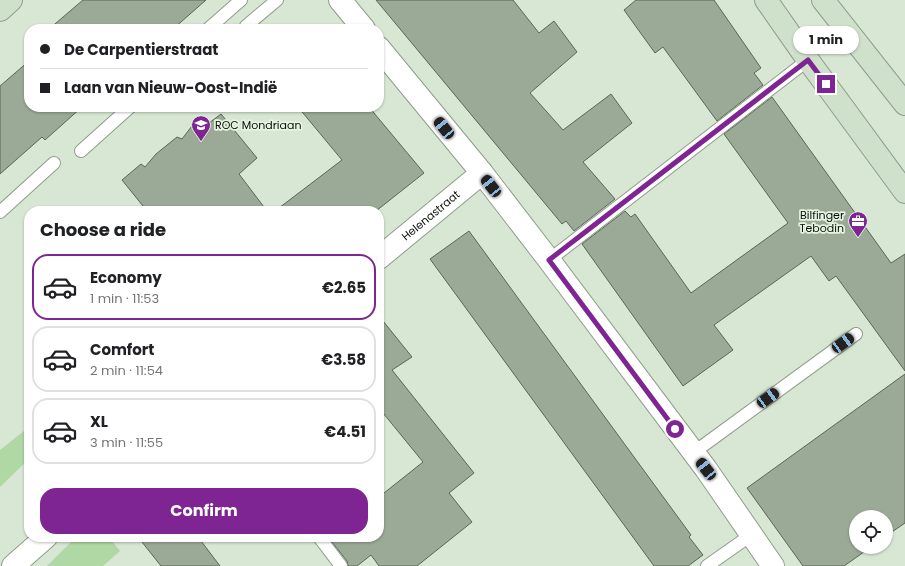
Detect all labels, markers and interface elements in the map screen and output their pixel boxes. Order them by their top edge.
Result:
callout: 1 min [793,26,859,54]
text: 1 min [809,30,843,49]
text: De Carpentierstraat [64,39,218,60]
route end [817,75,835,93]
text: Laan van Nieuw-Oost-Indië [64,77,277,98]
school or university icon: ROC Mondriaan [190,114,212,142]
car [432,115,456,141]
place label: ROC Mondriaan [215,117,301,133]
car [479,173,503,199]
street label: Helenastraat [398,187,463,244]
place label: Bilfinger Tebodin [800,207,844,236]
office icon: Bilfinger Tebodin [847,210,869,238]
text: Choose a ride [40,217,166,242]
text: Economy [90,267,162,288]
icon: car [42,269,78,305]
text: €2.65 [322,277,366,298]
text: 1 min · 11:53 [90,289,159,308]
car [830,331,856,355]
text: Comfort [90,339,154,360]
icon: car [42,341,78,377]
text: €3.58 [321,349,366,370]
text: 2 min · 11:54 [90,361,163,380]
car [755,386,781,410]
text: XL [90,411,108,432]
icon: car [42,413,78,449]
route start [666,420,684,438]
text: €4.51 [324,421,366,442]
text: 3 min · 11:55 [90,433,163,452]
car [694,456,718,482]
button: Confirm [40,488,368,534]
map controls [849,510,893,554]
button: locate [849,510,893,554]

